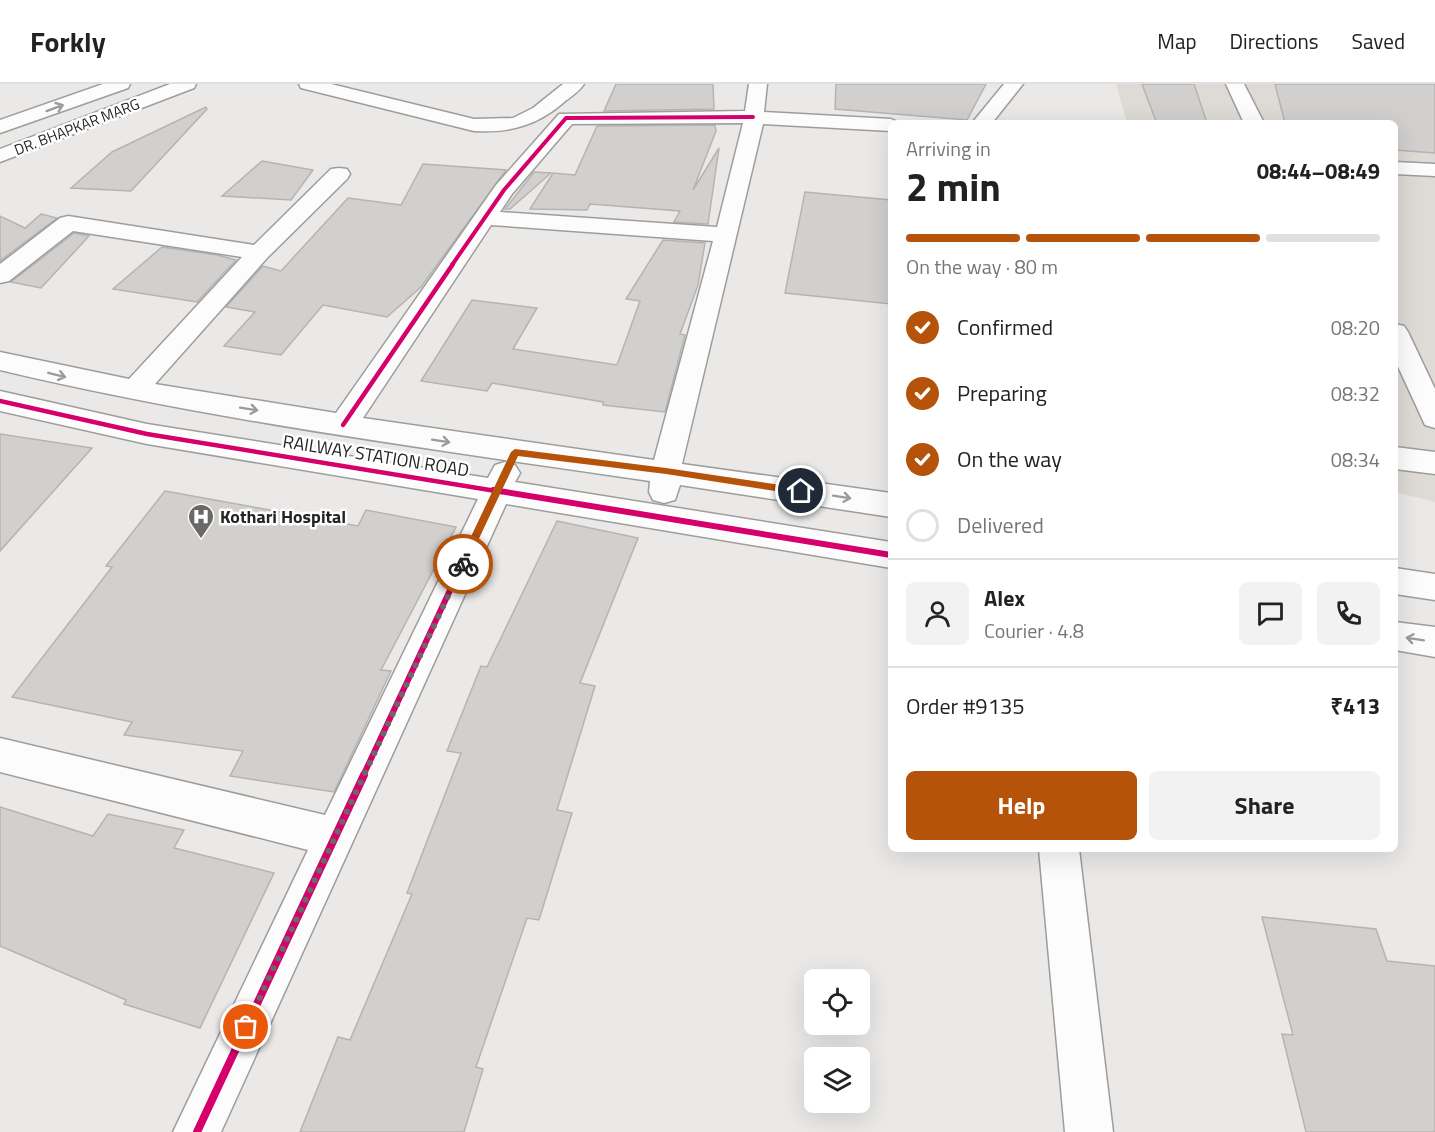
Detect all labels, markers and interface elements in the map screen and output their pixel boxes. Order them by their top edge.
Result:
text: Forkly [30,20,106,63]
text: Map [1157,25,1197,57]
text: Directions [1230,25,1319,57]
text: Saved [1352,25,1405,57]
street label: DR. BHAPKAR MARG [11,92,143,161]
one-way arrow [45,101,64,112]
text: Arriving in [906,133,991,164]
text: 08:44–08:49 [1257,154,1380,188]
text: 2 min [906,157,1001,216]
text: On the way · 80 m [906,251,1058,282]
text: Confirmed [957,310,1053,344]
icon: check [906,311,939,344]
text: 08:20 [1331,312,1380,343]
one-way arrow [47,370,66,382]
text: Preparing [957,376,1047,410]
icon: check [906,377,939,410]
text: 08:32 [1331,378,1380,409]
one-way arrow [238,404,258,415]
street label: RAILWAY STATION ROAD [281,427,471,484]
one-way arrow [431,436,450,447]
text: On the way [957,442,1062,476]
icon: check [906,443,939,476]
text: 08:34 [1331,444,1380,475]
pin [775,465,826,516]
icon: home [784,474,817,507]
one-way arrow [832,492,852,503]
hospital icon: Kothari Hospital [186,502,216,540]
place label: Kothari Hospital [220,503,346,530]
text: Delivered [957,508,1044,542]
courier [433,534,493,594]
icon: bike [447,548,480,581]
text: Alex [984,581,1025,615]
button: person [906,582,969,645]
button: chat [1239,582,1302,645]
button: phone [1317,582,1380,645]
text: Courier · 4.8 [984,615,1084,646]
one-way arrow [1406,634,1425,645]
text: Order #9135 [906,689,1025,723]
text: ₹413 [1330,689,1380,723]
button: Help [906,771,1137,840]
button: Share [1149,771,1380,840]
map controls [804,969,870,1113]
button: locate [804,969,870,1035]
pin [220,1001,271,1052]
icon: bag [229,1010,262,1043]
button: layers [804,1047,870,1113]

